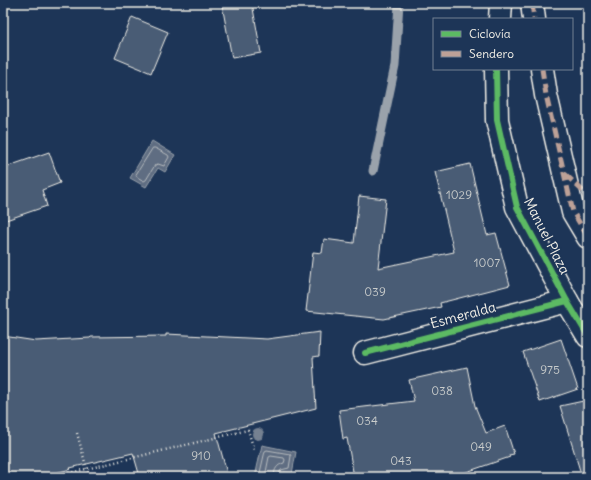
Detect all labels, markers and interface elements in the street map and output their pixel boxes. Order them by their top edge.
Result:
legend [433,18,573,70]
text: Ciclovía [469,26,511,41]
text: Sendero [469,46,514,61]
house number: 1029 [446,187,472,202]
street label: Manuel Plaza [520,195,574,277]
house number: 1007 [474,255,500,270]
house number: 039 [364,284,386,299]
street label: Esmeralda [428,298,498,332]
house number: 975 [540,362,560,377]
house number: 038 [431,383,453,398]
house number: 034 [356,413,378,428]
house number: 049 [470,439,492,454]
house number: 910 [191,448,211,463]
house number: 043 [390,453,412,468]

